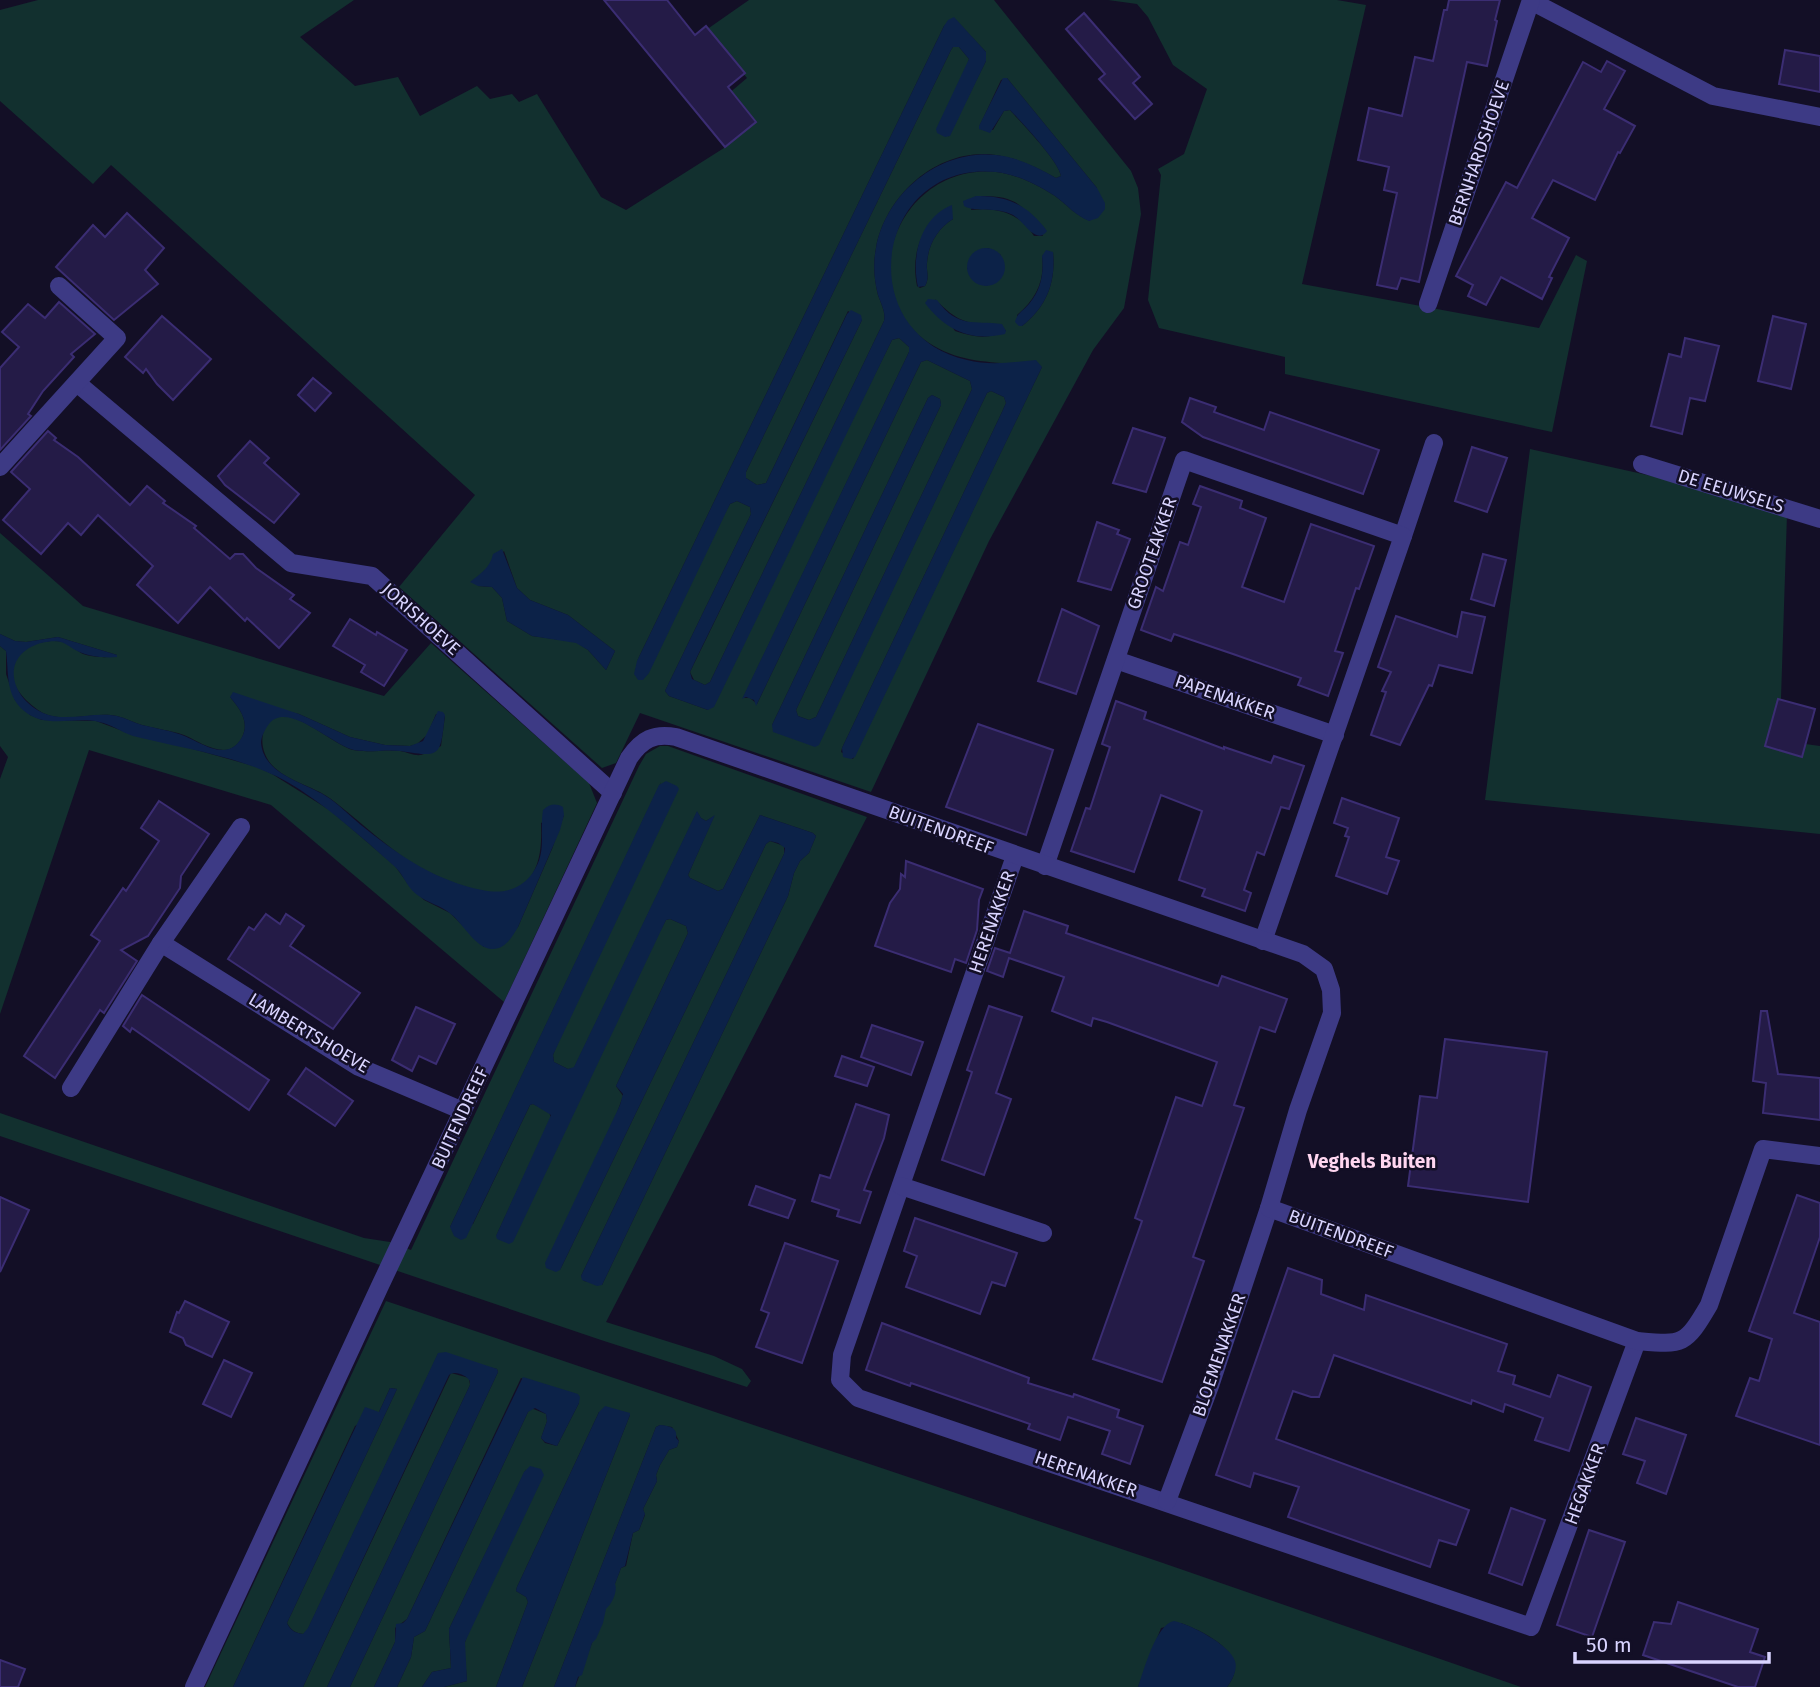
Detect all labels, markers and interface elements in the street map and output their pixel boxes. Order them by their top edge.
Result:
street label: BERNHARDSHOEVE [1444,77,1514,229]
street label: DE EEUWSELS [1675,464,1787,518]
street label: GROOTEAKKER [1122,494,1182,612]
street label: JORISHOEVE [377,578,465,660]
street label: PAPENAKKER [1172,670,1278,724]
street label: BUITENDREEF [886,801,997,859]
street label: HERENAKKER [964,868,1020,976]
street label: LAMBERTSHOEVE [245,988,373,1078]
street label: BUITENDREEF [427,1063,493,1172]
district label: Veghels Buiten [1307,1150,1436,1173]
street label: BUITENDREEF [1286,1205,1397,1263]
street label: BLOEMENAKKER [1188,1290,1250,1420]
street label: HEGAKKER [1560,1440,1610,1528]
street label: HERENAKKER [1032,1446,1140,1502]
scale bar [1575,1620,1769,1664]
text: 50 m [1586,1632,1632,1658]

